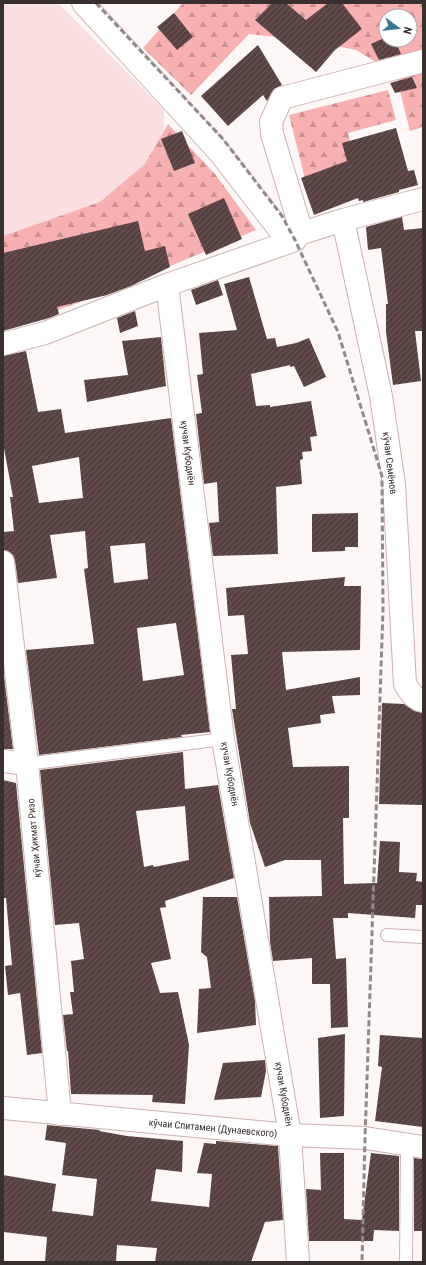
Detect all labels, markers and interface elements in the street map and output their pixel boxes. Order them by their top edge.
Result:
north arrow [378,8,418,48]
text: N [400,26,414,36]
street label: кучаи Кубодиён [179,420,197,486]
street label: кӯчаи Семёнов [381,431,399,495]
street label: кучаи Кубодиён [219,741,241,807]
street label: кӯчаи Ҳикмат Ризо [25,798,43,878]
street label: кучаи Кубодиён [273,1061,295,1127]
street label: кӯчаи Спитамен (Дунаевского) [148,1117,278,1140]

